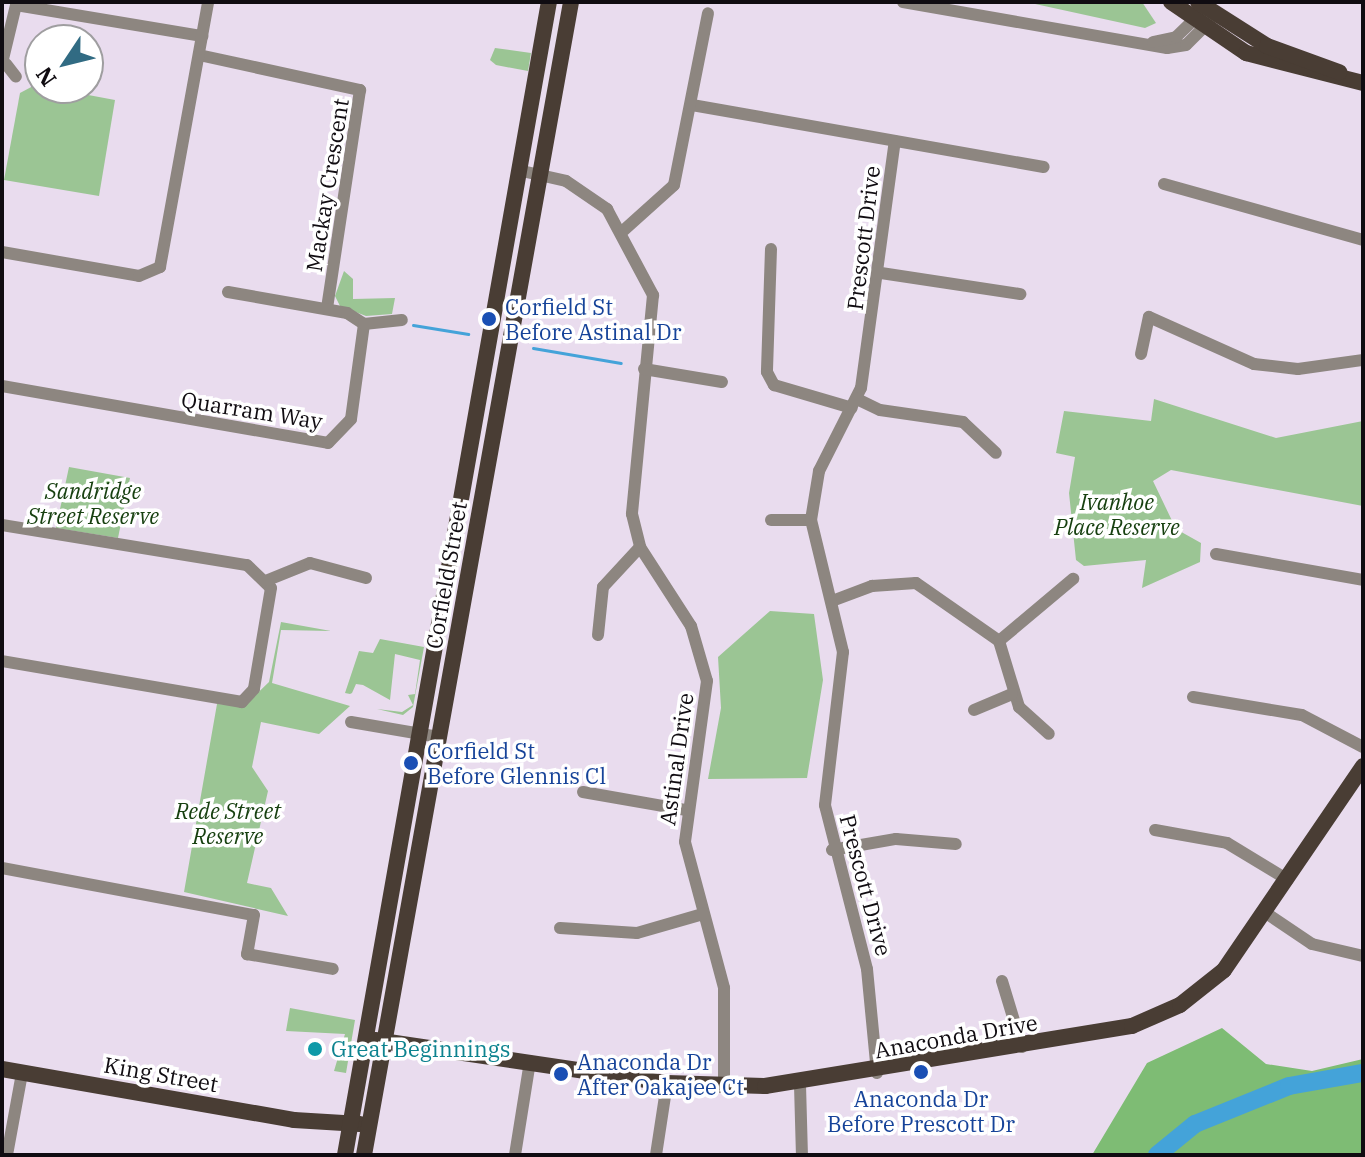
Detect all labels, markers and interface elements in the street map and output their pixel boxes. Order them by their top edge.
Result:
north arrow [24,24,104,104]
text: N [29,61,62,92]
street label: Mackay Crescent [300,97,354,273]
street label: Prescott Drive [841,164,885,312]
place label: Corfield St Before Astinal Dr [505,293,681,344]
marker: Corfield St Before Astinal Dr [480,310,498,328]
street label: Quarram Way [180,386,324,434]
park label: Sandridge Street Reserve [27,477,159,528]
park label: Ivanhoe Place Reserve [1054,488,1180,540]
street label: Corfield Street [420,499,472,651]
street label: Astinal Drive [654,691,698,827]
place label: Corfield St Before Glennis Cl [427,737,606,788]
marker: Corfield St Before Glennis Cl [402,754,420,772]
park label: Rede Street Reserve [175,797,281,848]
street label: Prescott Drive [834,811,898,959]
street label: Anaconda Drive [873,1009,1039,1063]
place label: Great Beginnings [331,1036,511,1062]
marker: Great Beginnings [306,1040,324,1058]
place label: Anaconda Dr After Oakajee Ct [577,1048,744,1100]
street label: King Street [102,1051,220,1097]
marker: Anaconda Dr Before Prescott Dr [912,1063,930,1081]
marker: Anaconda Dr After Oakajee Ct [552,1065,570,1083]
place label: Anaconda Dr Before Prescott Dr [827,1085,1015,1136]

